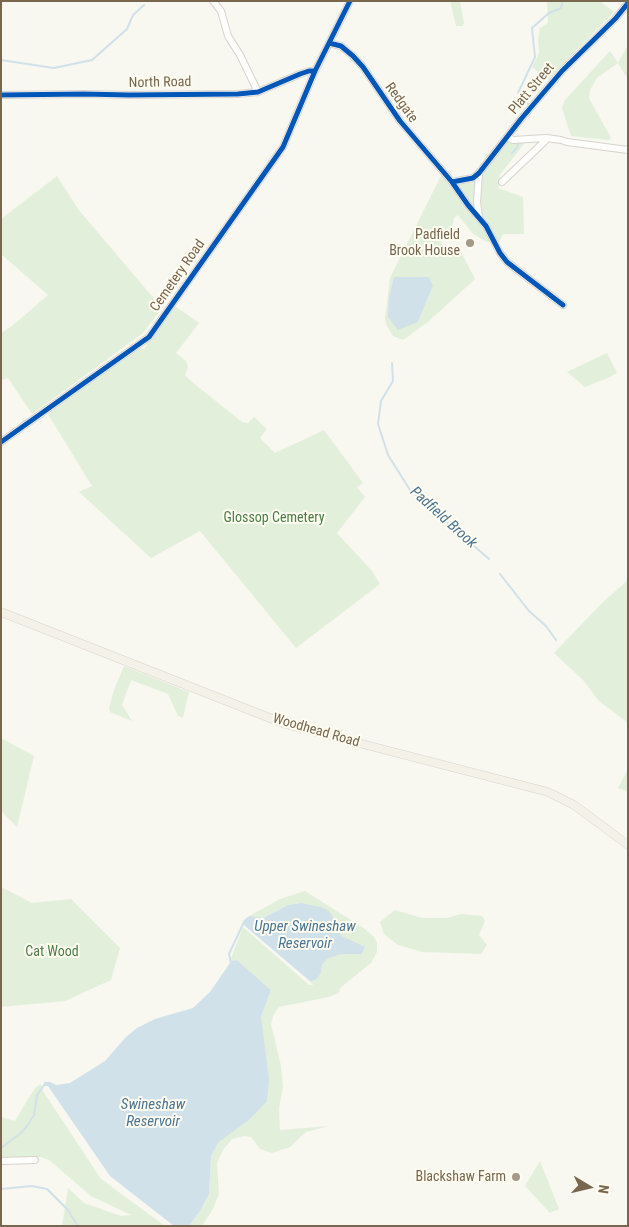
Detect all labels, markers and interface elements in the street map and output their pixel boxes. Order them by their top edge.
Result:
street label: Platt Street [506,60,558,118]
street label: North Road [129,74,191,92]
street label: Redgate [381,80,421,126]
place label: Padfield Brook House [389,227,460,260]
street label: Cemetery Road [147,237,209,315]
marker: Padfield Brook House [464,237,476,249]
water label: Padfield Brook [406,483,480,553]
park label: Glossop Cemetery [224,510,324,526]
street label: Woodhead Road [271,711,361,751]
water label: Upper Swineshaw Reservoir [254,918,356,953]
park label: Cat Wood [25,944,79,960]
water label: Swineshaw Reservoir [121,1096,185,1131]
north arrow [564,1162,614,1212]
place label: Blackshaw Farm [415,1169,506,1185]
marker: Blackshaw Farm [510,1171,522,1183]
text: N [595,1184,612,1195]

